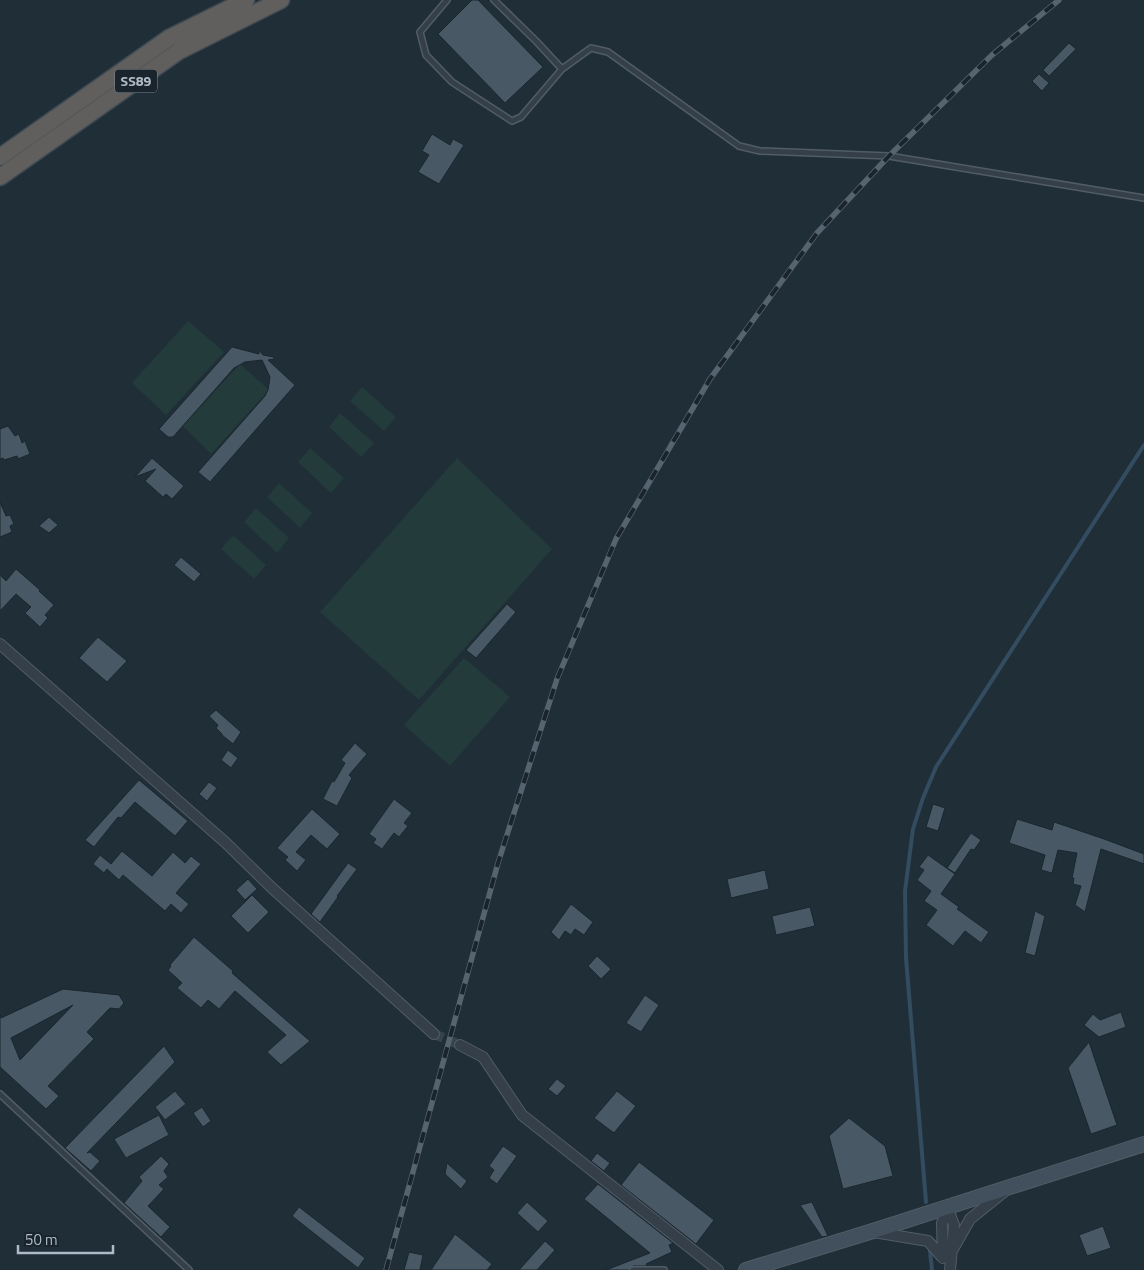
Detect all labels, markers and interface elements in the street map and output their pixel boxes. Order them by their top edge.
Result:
road number: SS89 [115,70,157,92]
scale bar [18,1222,112,1254]
text: 50 m [25,1228,58,1251]

